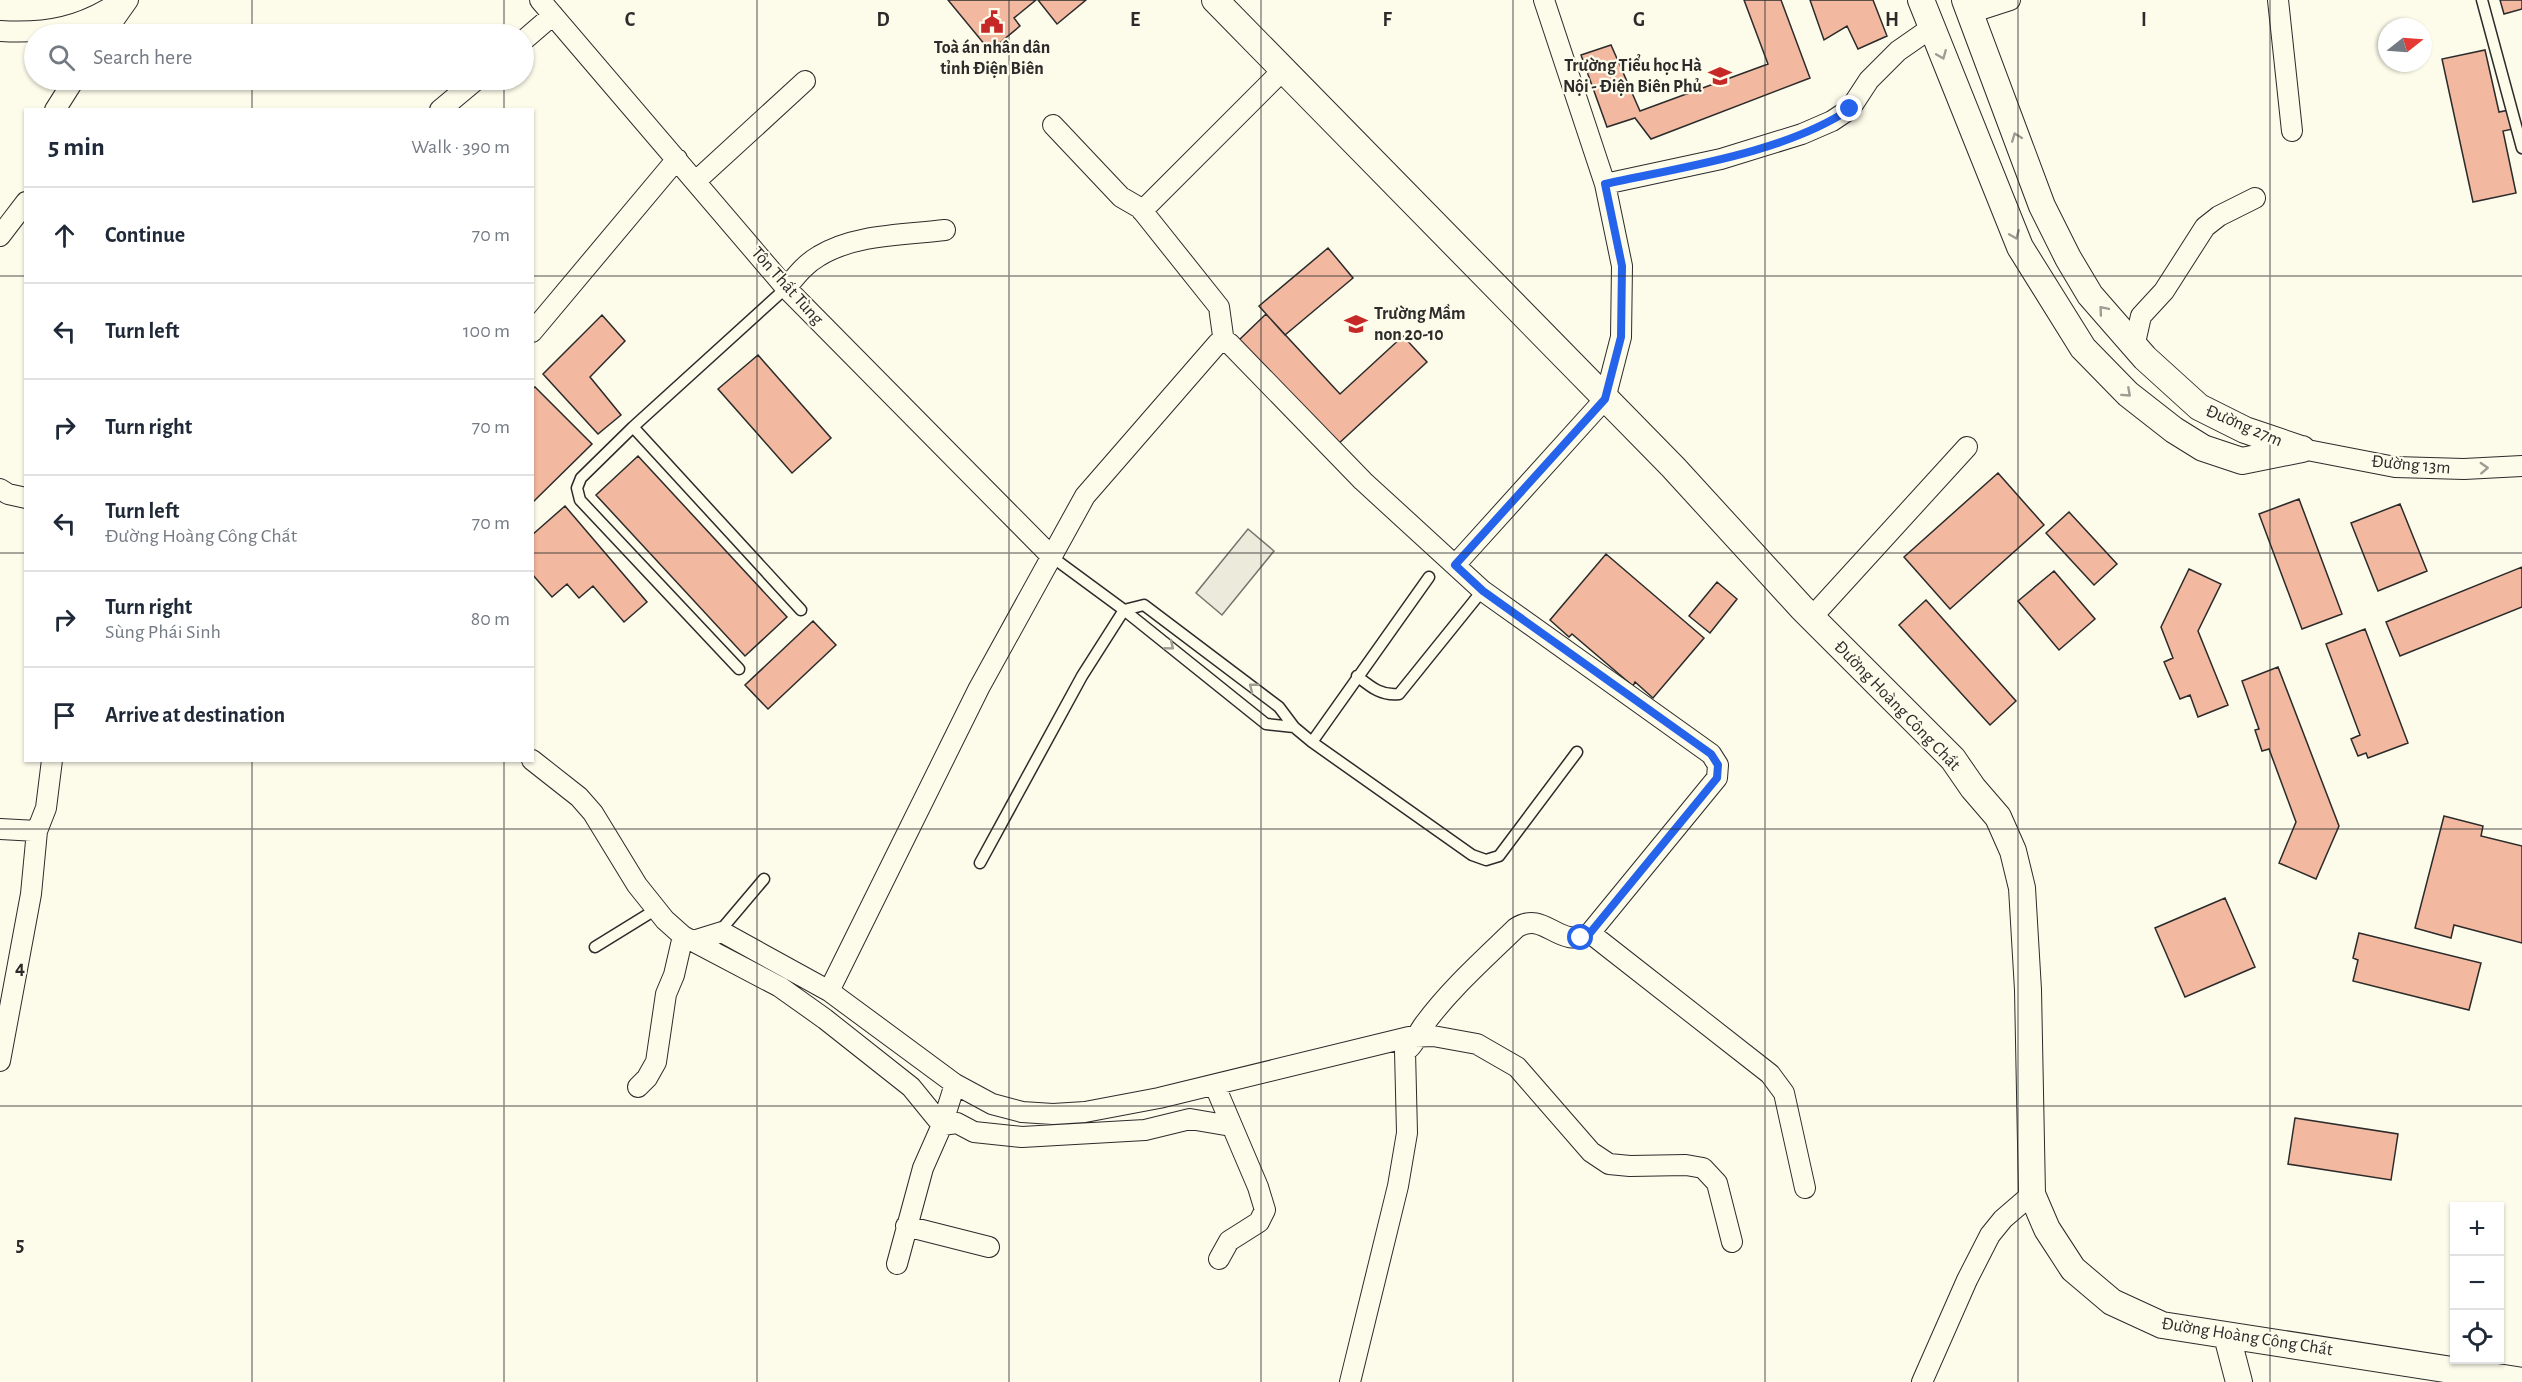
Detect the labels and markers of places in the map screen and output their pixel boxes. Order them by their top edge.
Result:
public building icon: Toà án nhân dân tỉnh Điện Biên [979,9,1005,35]
place label: Toà án nhân dân tỉnh Điện Biên [934,39,1050,78]
place label: Trường Tiểu học Hà Nội - Điện Biên Phủ [1563,54,1703,96]
school or university icon: Trường Tiểu học Hà Nội - Điện Biên Phủ [1707,63,1733,89]
place label: Trường Mầm non 20-10 [1374,303,1466,344]
school or university icon: Trường Mầm non 20-10 [1343,311,1369,337]

